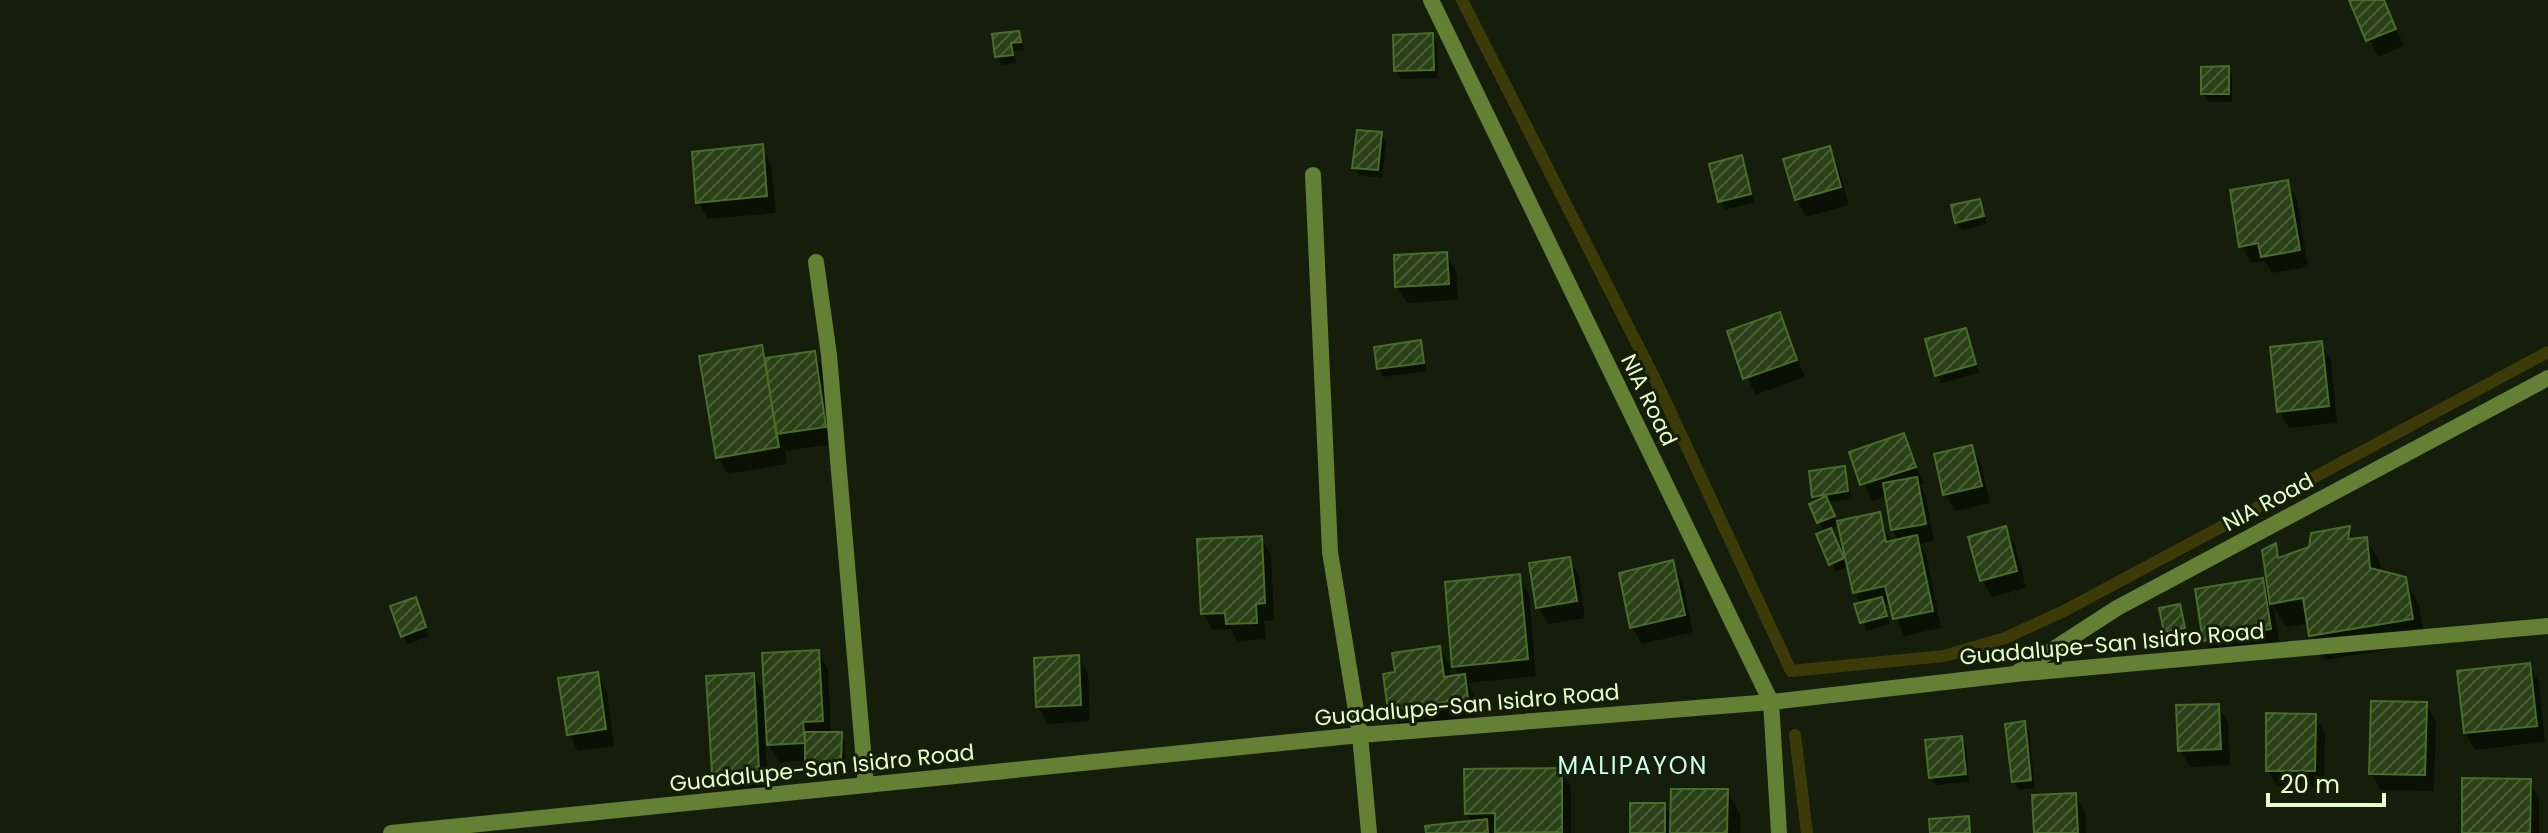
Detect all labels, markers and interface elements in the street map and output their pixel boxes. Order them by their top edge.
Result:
street label: NIA Road [1613,349,1685,451]
street label: NIA Road [2217,465,2319,539]
street label: Guadalupe-San Isidro Road [1958,615,2266,673]
street label: Guadalupe-San Isidro Road [1313,676,1621,734]
street label: Guadalupe-San Isidro Road [668,737,976,799]
district label: MALIPAYON [1558,749,1708,782]
scale bar [2268,757,2384,807]
text: 20 m [2280,768,2340,801]

